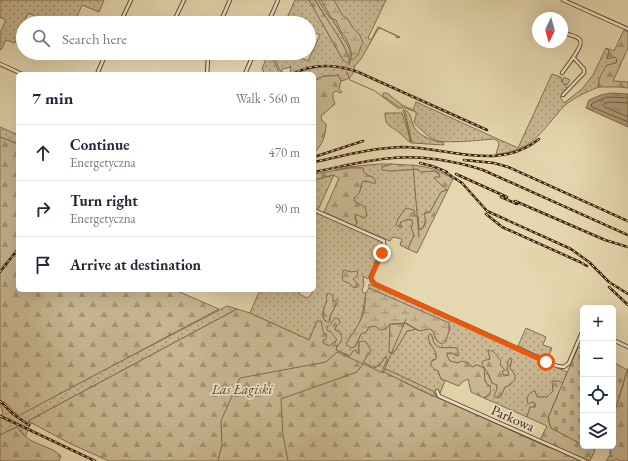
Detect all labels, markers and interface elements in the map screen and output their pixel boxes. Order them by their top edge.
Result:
north arrow [532,12,568,48]
search box [16,16,316,60]
icon: search [30,27,52,49]
text: Search here [62,29,127,48]
text: 7 min [32,87,73,109]
text: Walk · 560 m [236,90,300,107]
text: Continue [70,135,130,154]
icon: ahead [32,142,54,164]
text: 470 m [269,144,300,161]
text: Energetyczna [70,154,136,171]
text: Turn right [70,191,138,210]
icon: right [32,198,54,220]
text: 90 m [275,200,300,217]
text: Energetyczna [70,210,136,227]
route end [373,244,391,262]
icon: arrive [32,254,54,276]
text: Arrive at destination [70,255,201,274]
map controls [580,305,616,449]
button: + [580,305,616,341]
button: − [580,341,616,377]
route start [537,353,555,371]
button: locate [580,377,616,413]
park label: Las Łagiski [211,380,273,398]
street label: Parkowa [489,401,538,436]
button: layers [580,413,616,449]

